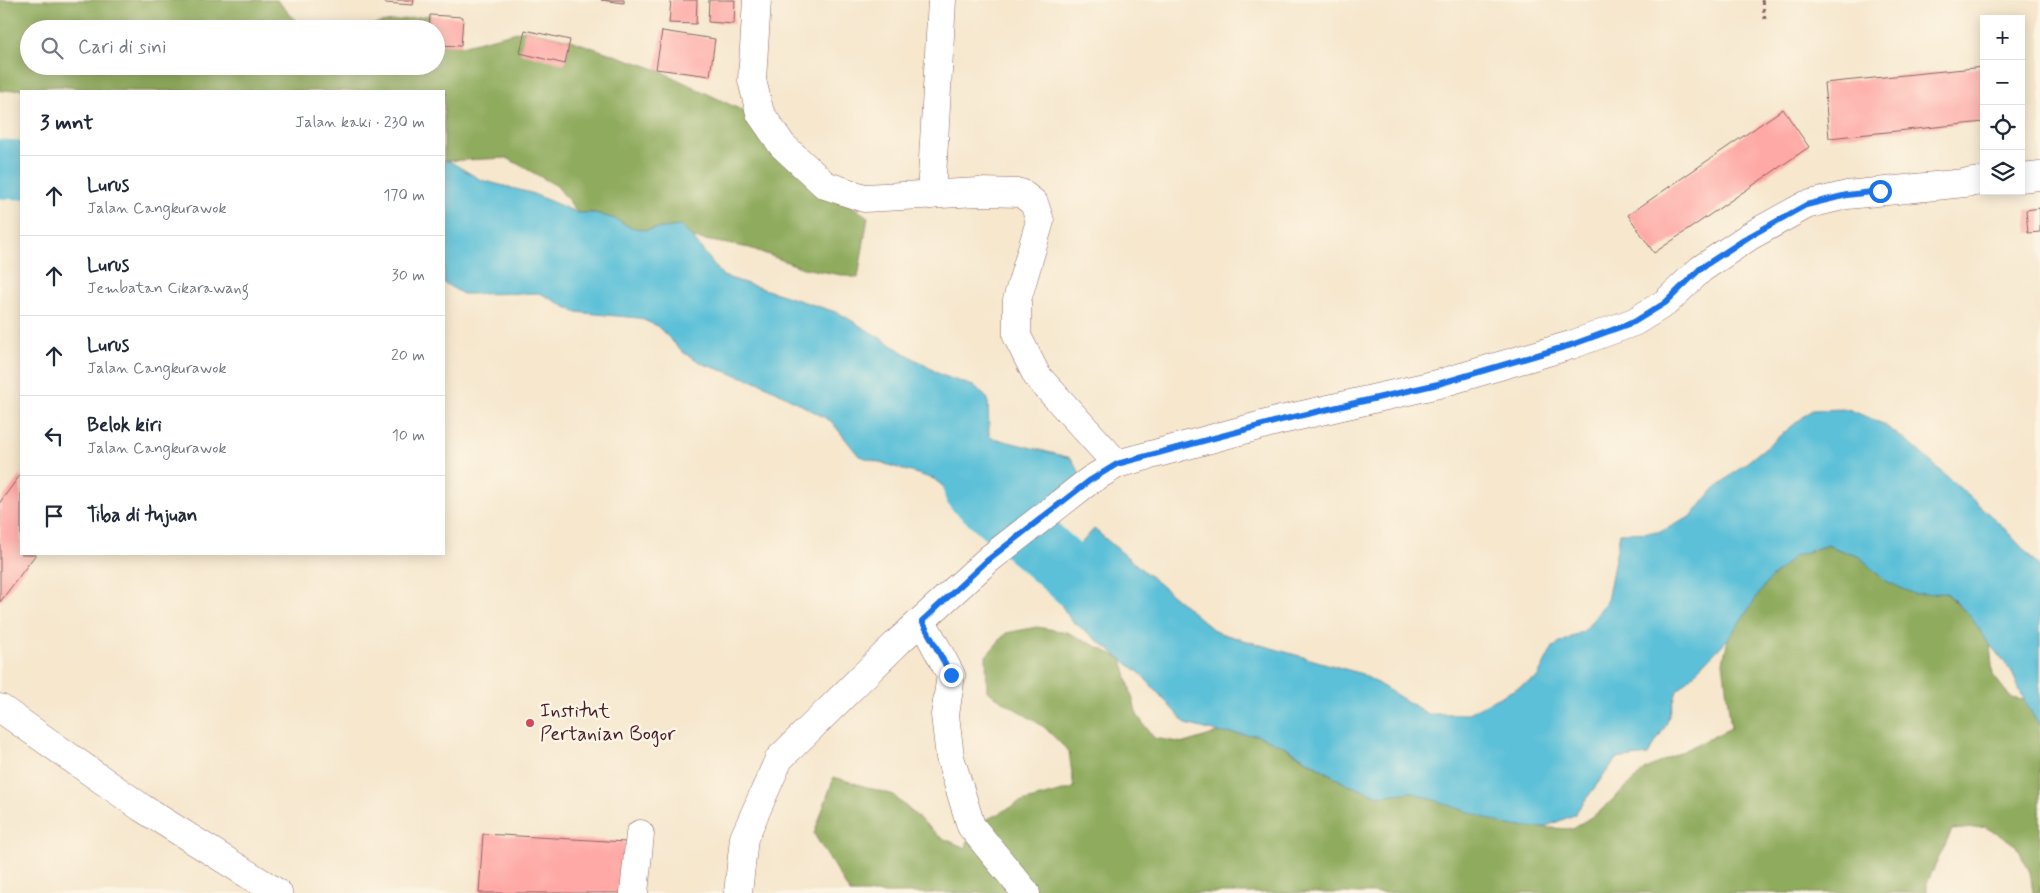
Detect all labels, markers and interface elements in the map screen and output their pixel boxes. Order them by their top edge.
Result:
map controls [1980,15,2025,195]
button: + [1980,15,2025,60]
search box [20,20,445,75]
icon: search [38,34,66,62]
text: Cari di sini [78,35,166,60]
button: − [1980,60,2025,105]
button: locate [1980,105,2025,150]
text: 3 mnt [40,109,93,137]
text: Jalan kaki · 230 m [295,112,425,133]
button: layers [1980,150,2025,195]
text: Lurus [87,173,129,198]
route start [1869,180,1892,203]
icon: ahead [40,182,68,210]
text: 170 m [383,185,425,206]
text: Jalan Cangkurawok [87,198,227,219]
text: Lurus [87,253,129,278]
icon: ahead [40,262,68,290]
text: 30 m [392,265,425,286]
text: Jembatan Cikarawang [87,278,249,299]
text: Lurus [87,333,129,358]
icon: ahead [40,342,68,370]
text: 20 m [391,345,425,366]
text: Jalan Cangkurawok [87,358,227,379]
text: Belok kiri [87,413,162,438]
icon: left [40,422,68,450]
text: 10 m [392,425,425,446]
text: Jalan Cangkurawok [87,438,227,459]
icon: arrive [40,502,68,530]
text: Tiba di tujuan [87,503,198,528]
route end [940,664,963,687]
place label: Institut Pertanian Bogor [540,698,676,748]
marker: Institut Pertanian Bogor [524,717,536,729]

